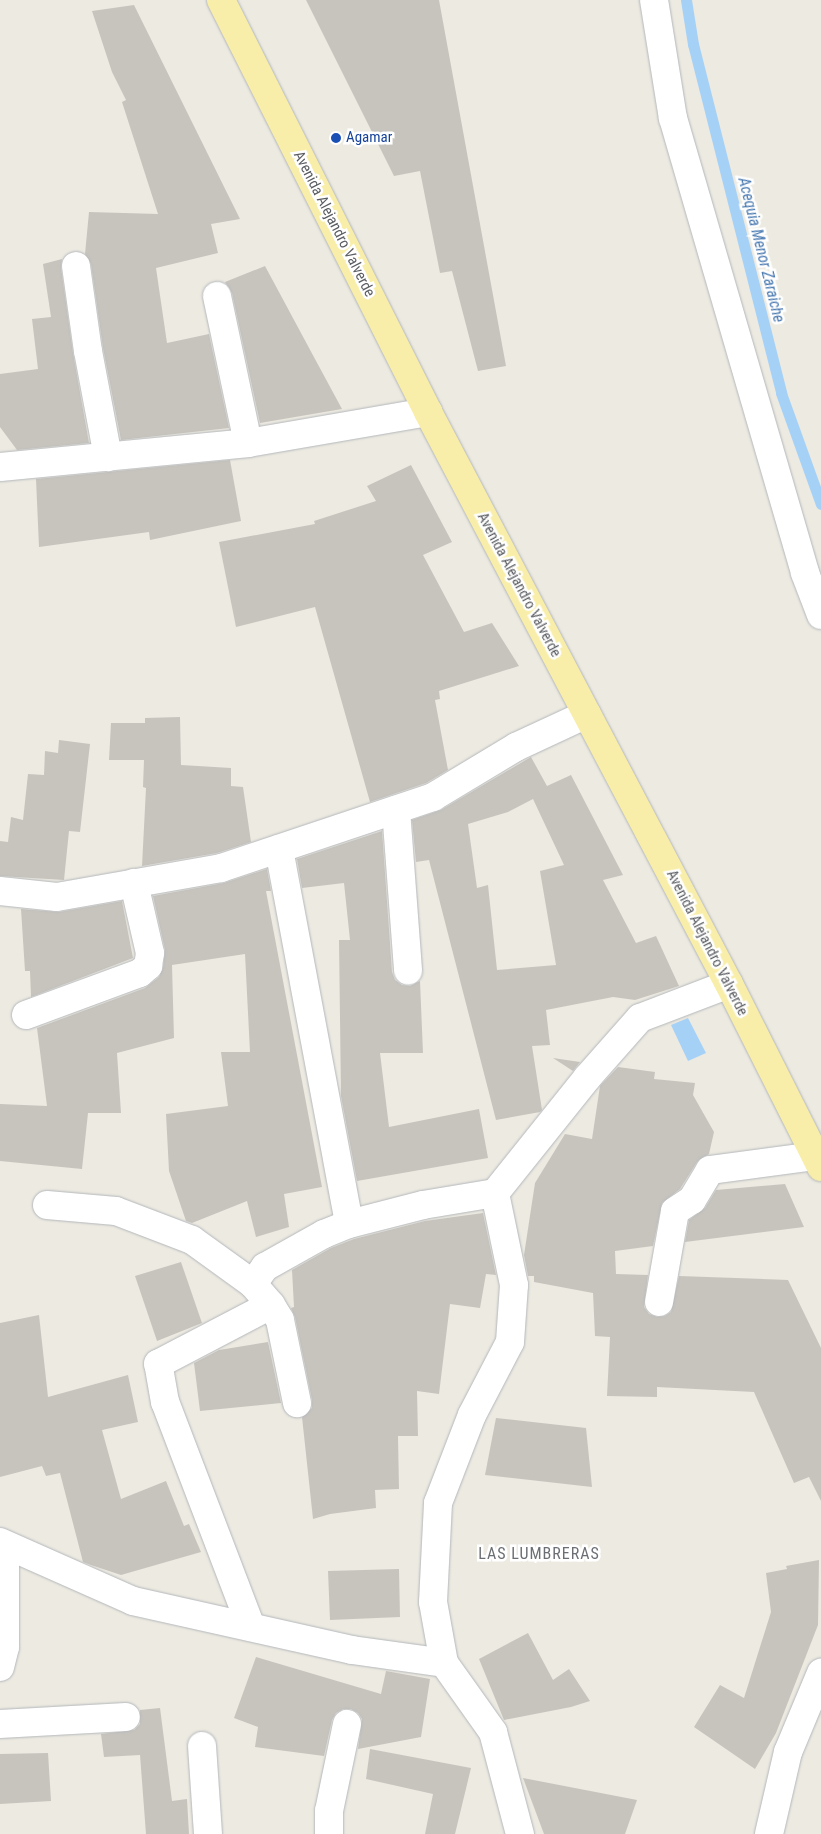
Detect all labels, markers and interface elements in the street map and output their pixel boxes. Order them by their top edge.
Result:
place label: Agamar [346,129,392,147]
marker: Agamar [330,132,342,144]
street label: Avenida Alejandro Valverde [289,148,379,300]
water label: Acequia Menor Zaraiche [734,175,788,325]
street label: Avenida Alejandro Valverde [473,510,565,660]
street label: Avenida Alejandro Valverde [662,867,752,1019]
district label: LAS LUMBRERAS [477,1544,601,1564]

